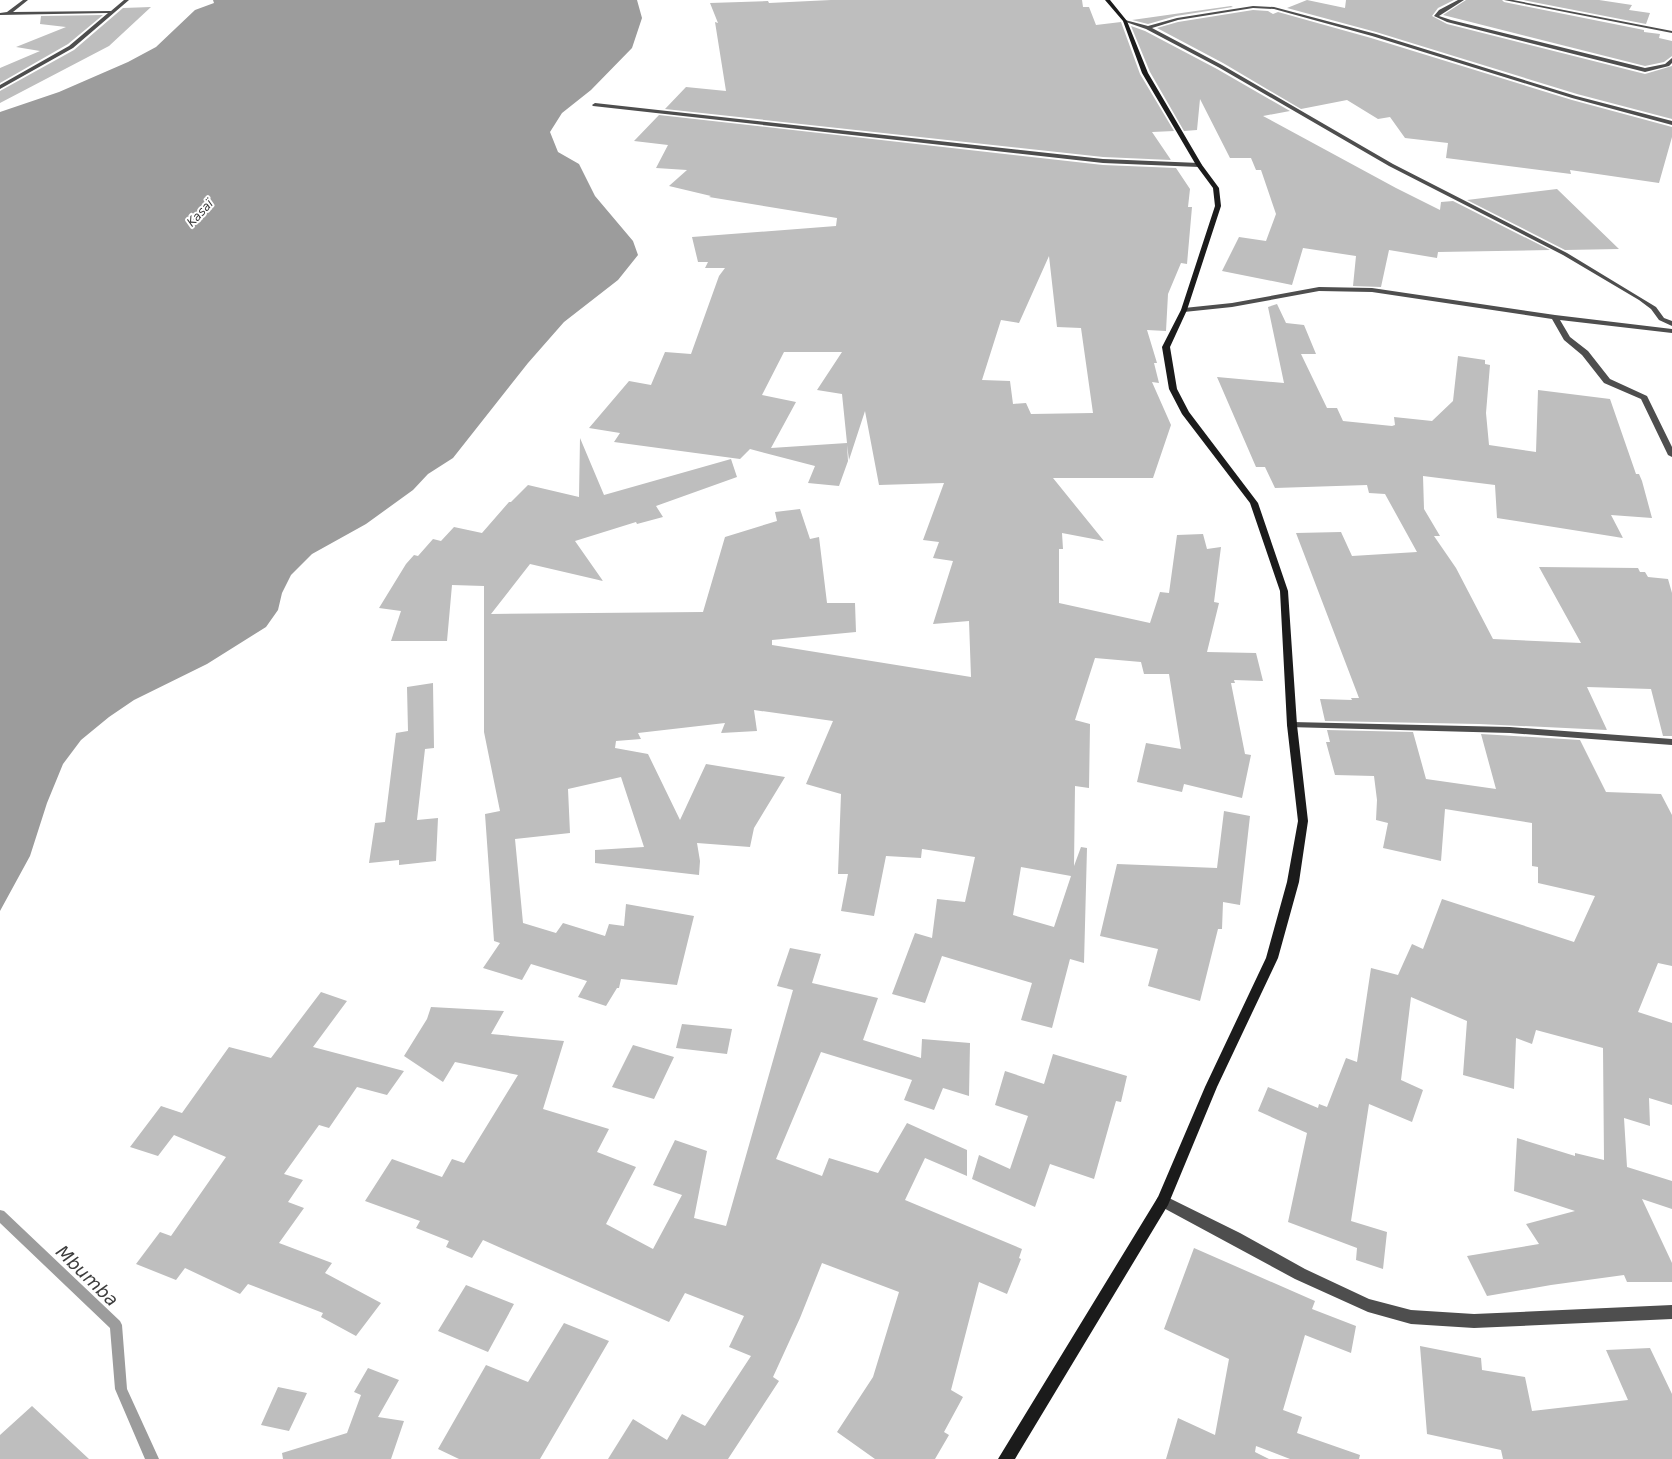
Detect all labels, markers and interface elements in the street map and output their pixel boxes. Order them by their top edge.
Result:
water label: Kasaï [184,195,217,229]
water label: Mbumba [52,1241,123,1310]

